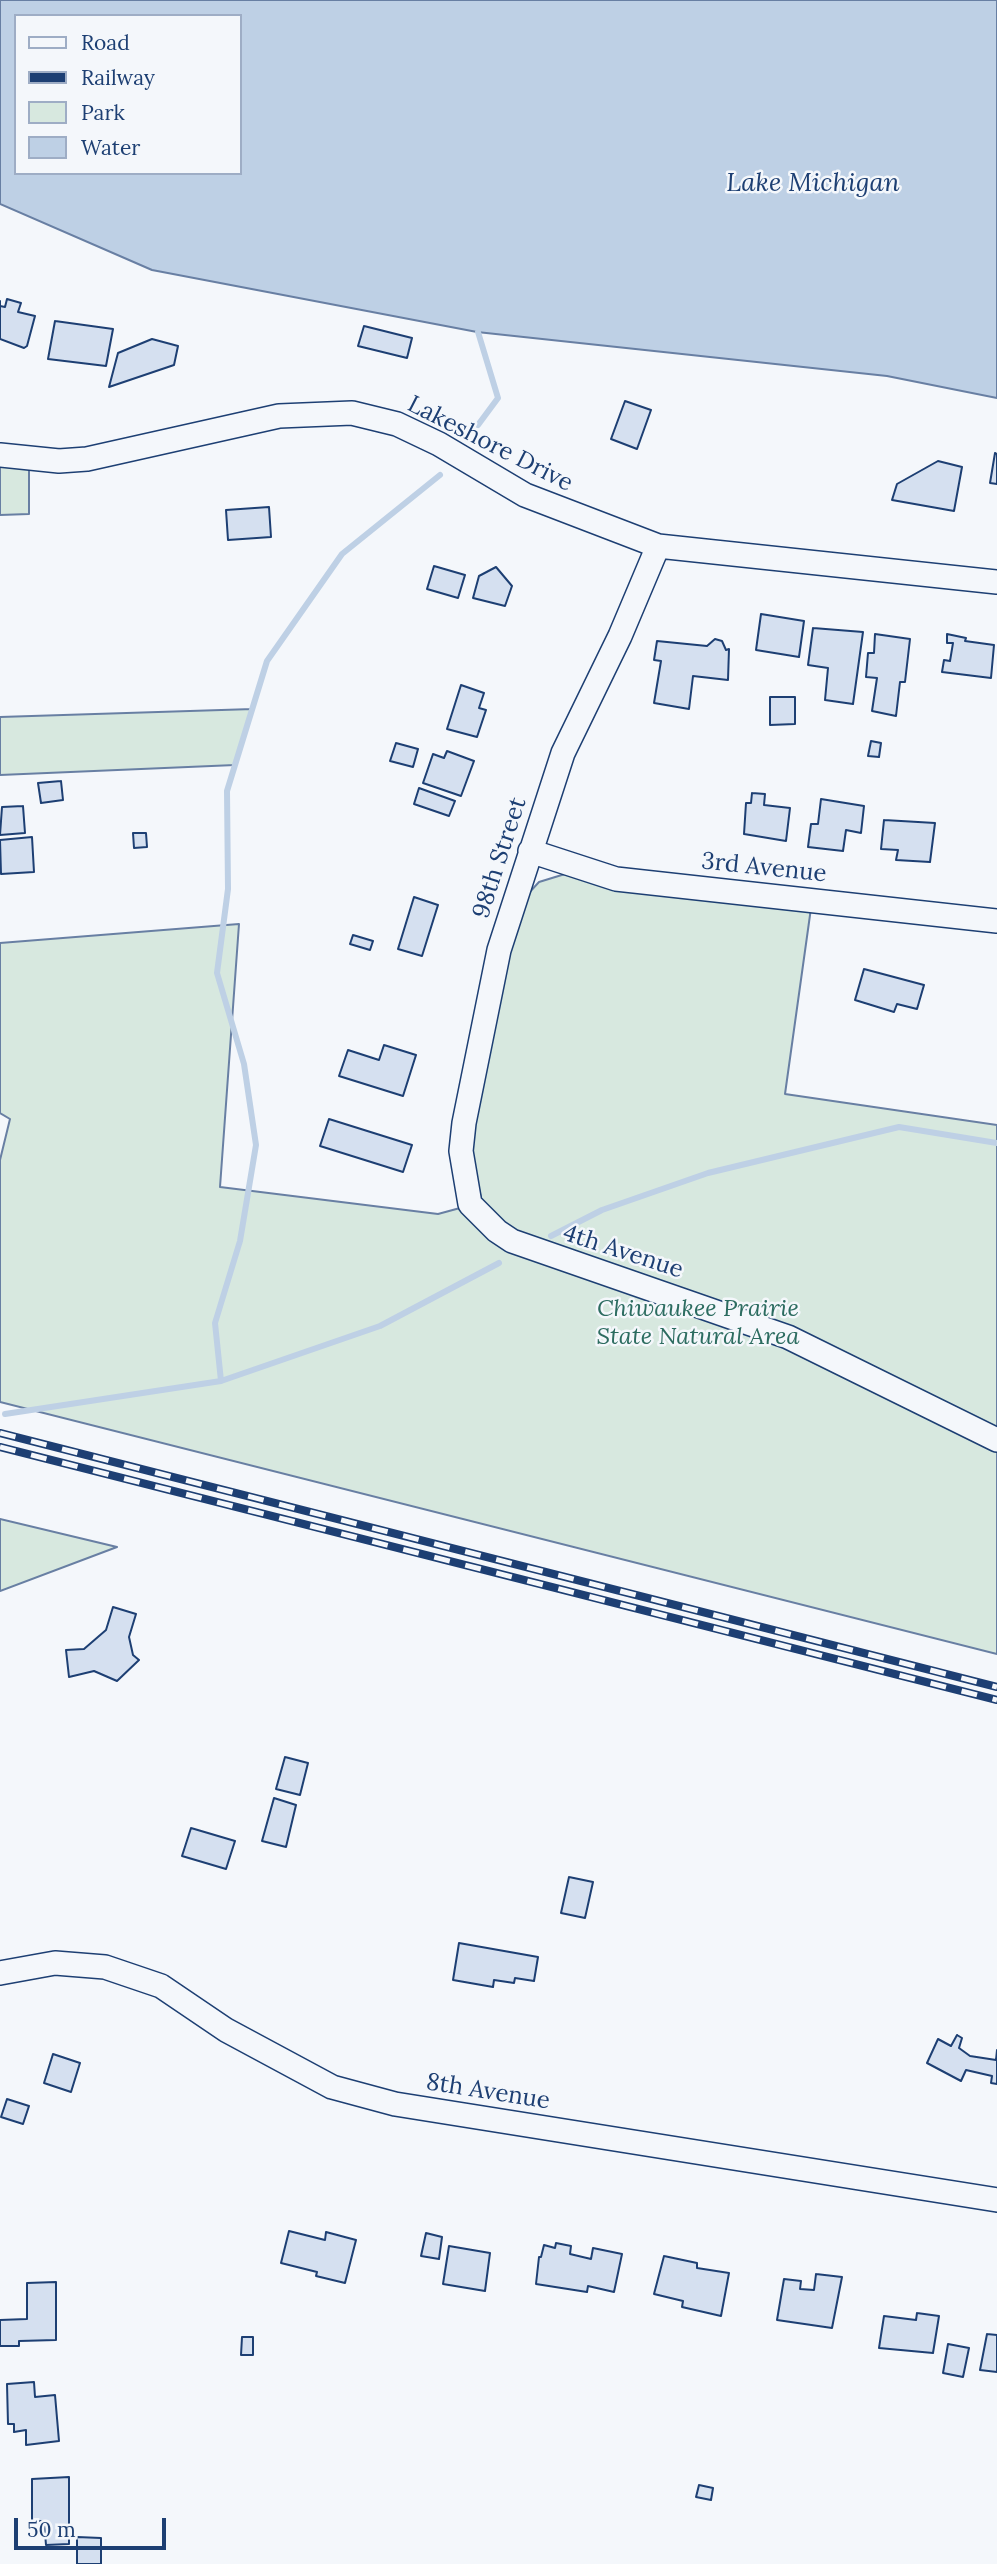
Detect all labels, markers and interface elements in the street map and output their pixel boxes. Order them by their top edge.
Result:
legend [14,14,242,175]
text: Road [81,29,130,56]
text: Railway [81,64,155,91]
text: Park [81,99,125,126]
text: Water [81,134,140,161]
water label: Lake Michigan [726,168,900,200]
street label: Lakeshore Drive [403,390,577,498]
street label: 98th Street [467,794,533,922]
street label: 3rd Avenue [700,847,828,889]
street label: 4th Avenue [559,1219,687,1285]
park label: Chiwaukee Prairie State Natural Area [596,1295,800,1351]
street label: 8th Avenue [424,2068,552,2116]
scale bar [18,2504,170,2548]
text: 50 m [27,2516,76,2543]

